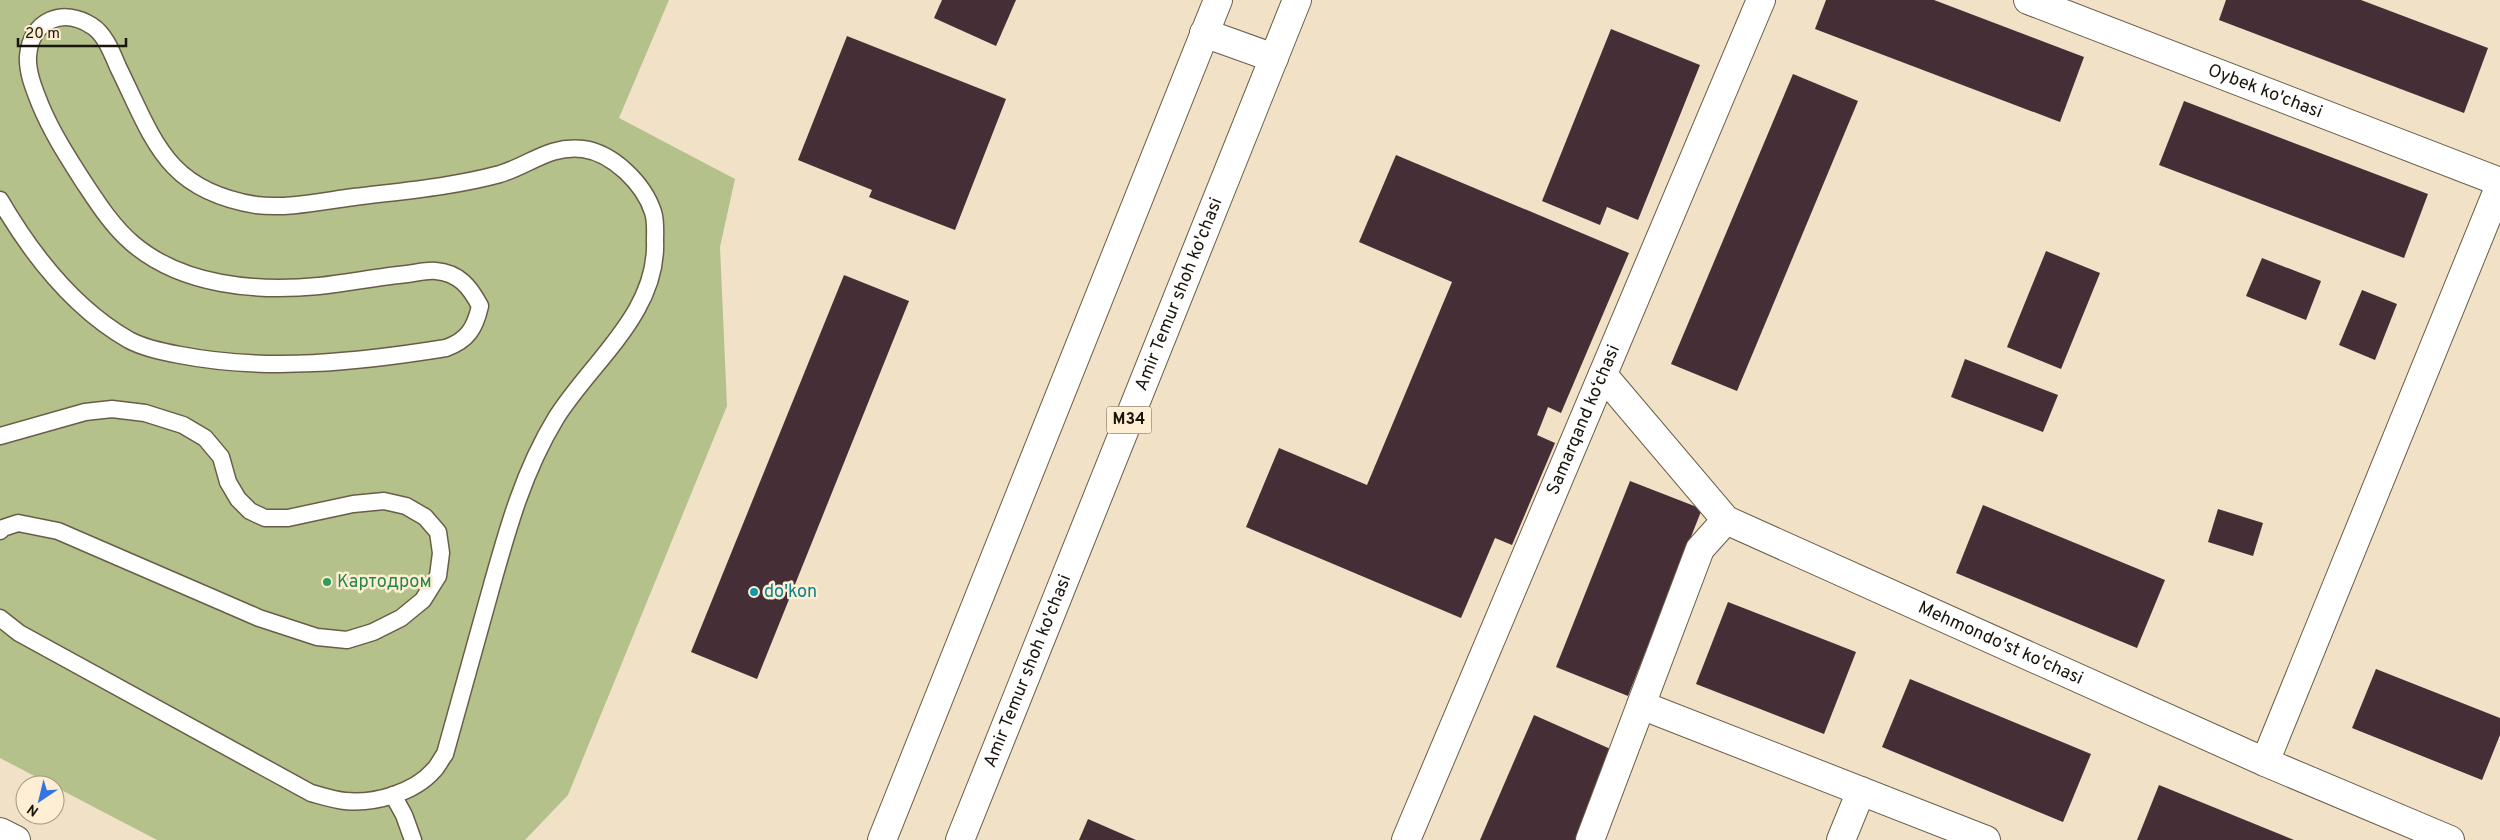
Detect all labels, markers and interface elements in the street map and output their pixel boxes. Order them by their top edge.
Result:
scale bar [18,15,125,47]
text: 20 m [25,25,60,44]
street label: Oybek ko'chasi [2204,59,2326,124]
street label: Amir Temur shoh ko'chasi [1130,194,1228,394]
street label: Samarqand ko‘chasi [1542,341,1625,499]
road number: M34 [1106,406,1152,434]
place label: Картодром [337,571,432,594]
street label: Amir Temur shoh ko'chasi [979,571,1077,771]
marker: Картодром [321,576,333,588]
place label: do'kon [764,581,817,604]
marker: do'kon [748,586,760,598]
street label: Mehmondo'st ko'chasi [1914,596,2087,690]
north arrow [15,775,65,825]
text: N [24,800,42,819]

